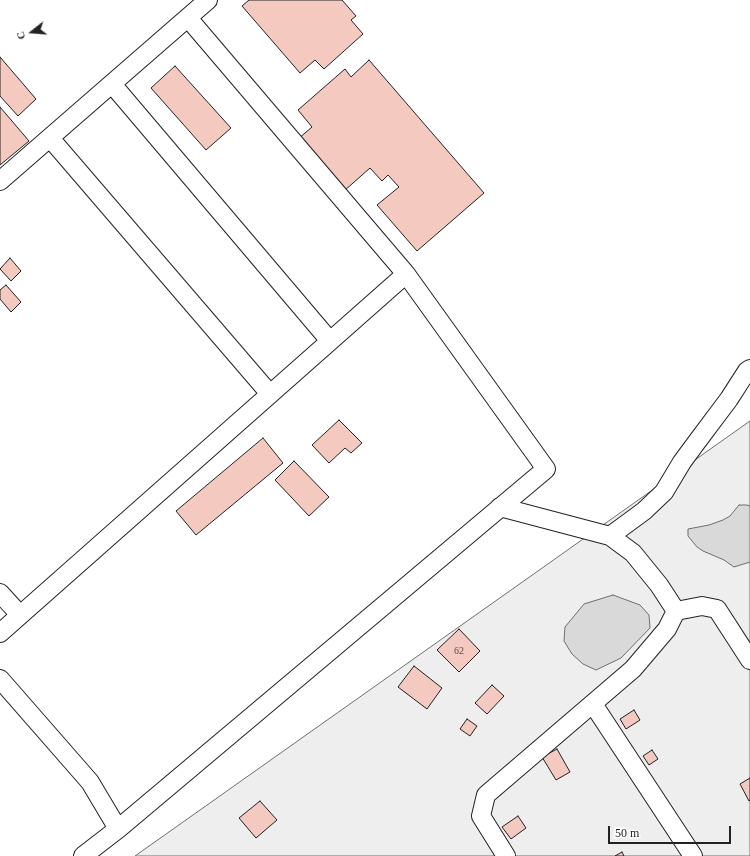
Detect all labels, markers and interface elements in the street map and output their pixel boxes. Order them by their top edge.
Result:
north arrow [12,12,52,52]
text: С [14,30,27,41]
house number: 62 [454,645,464,657]
scale bar [610,818,733,844]
text: 50 m [615,826,639,840]

